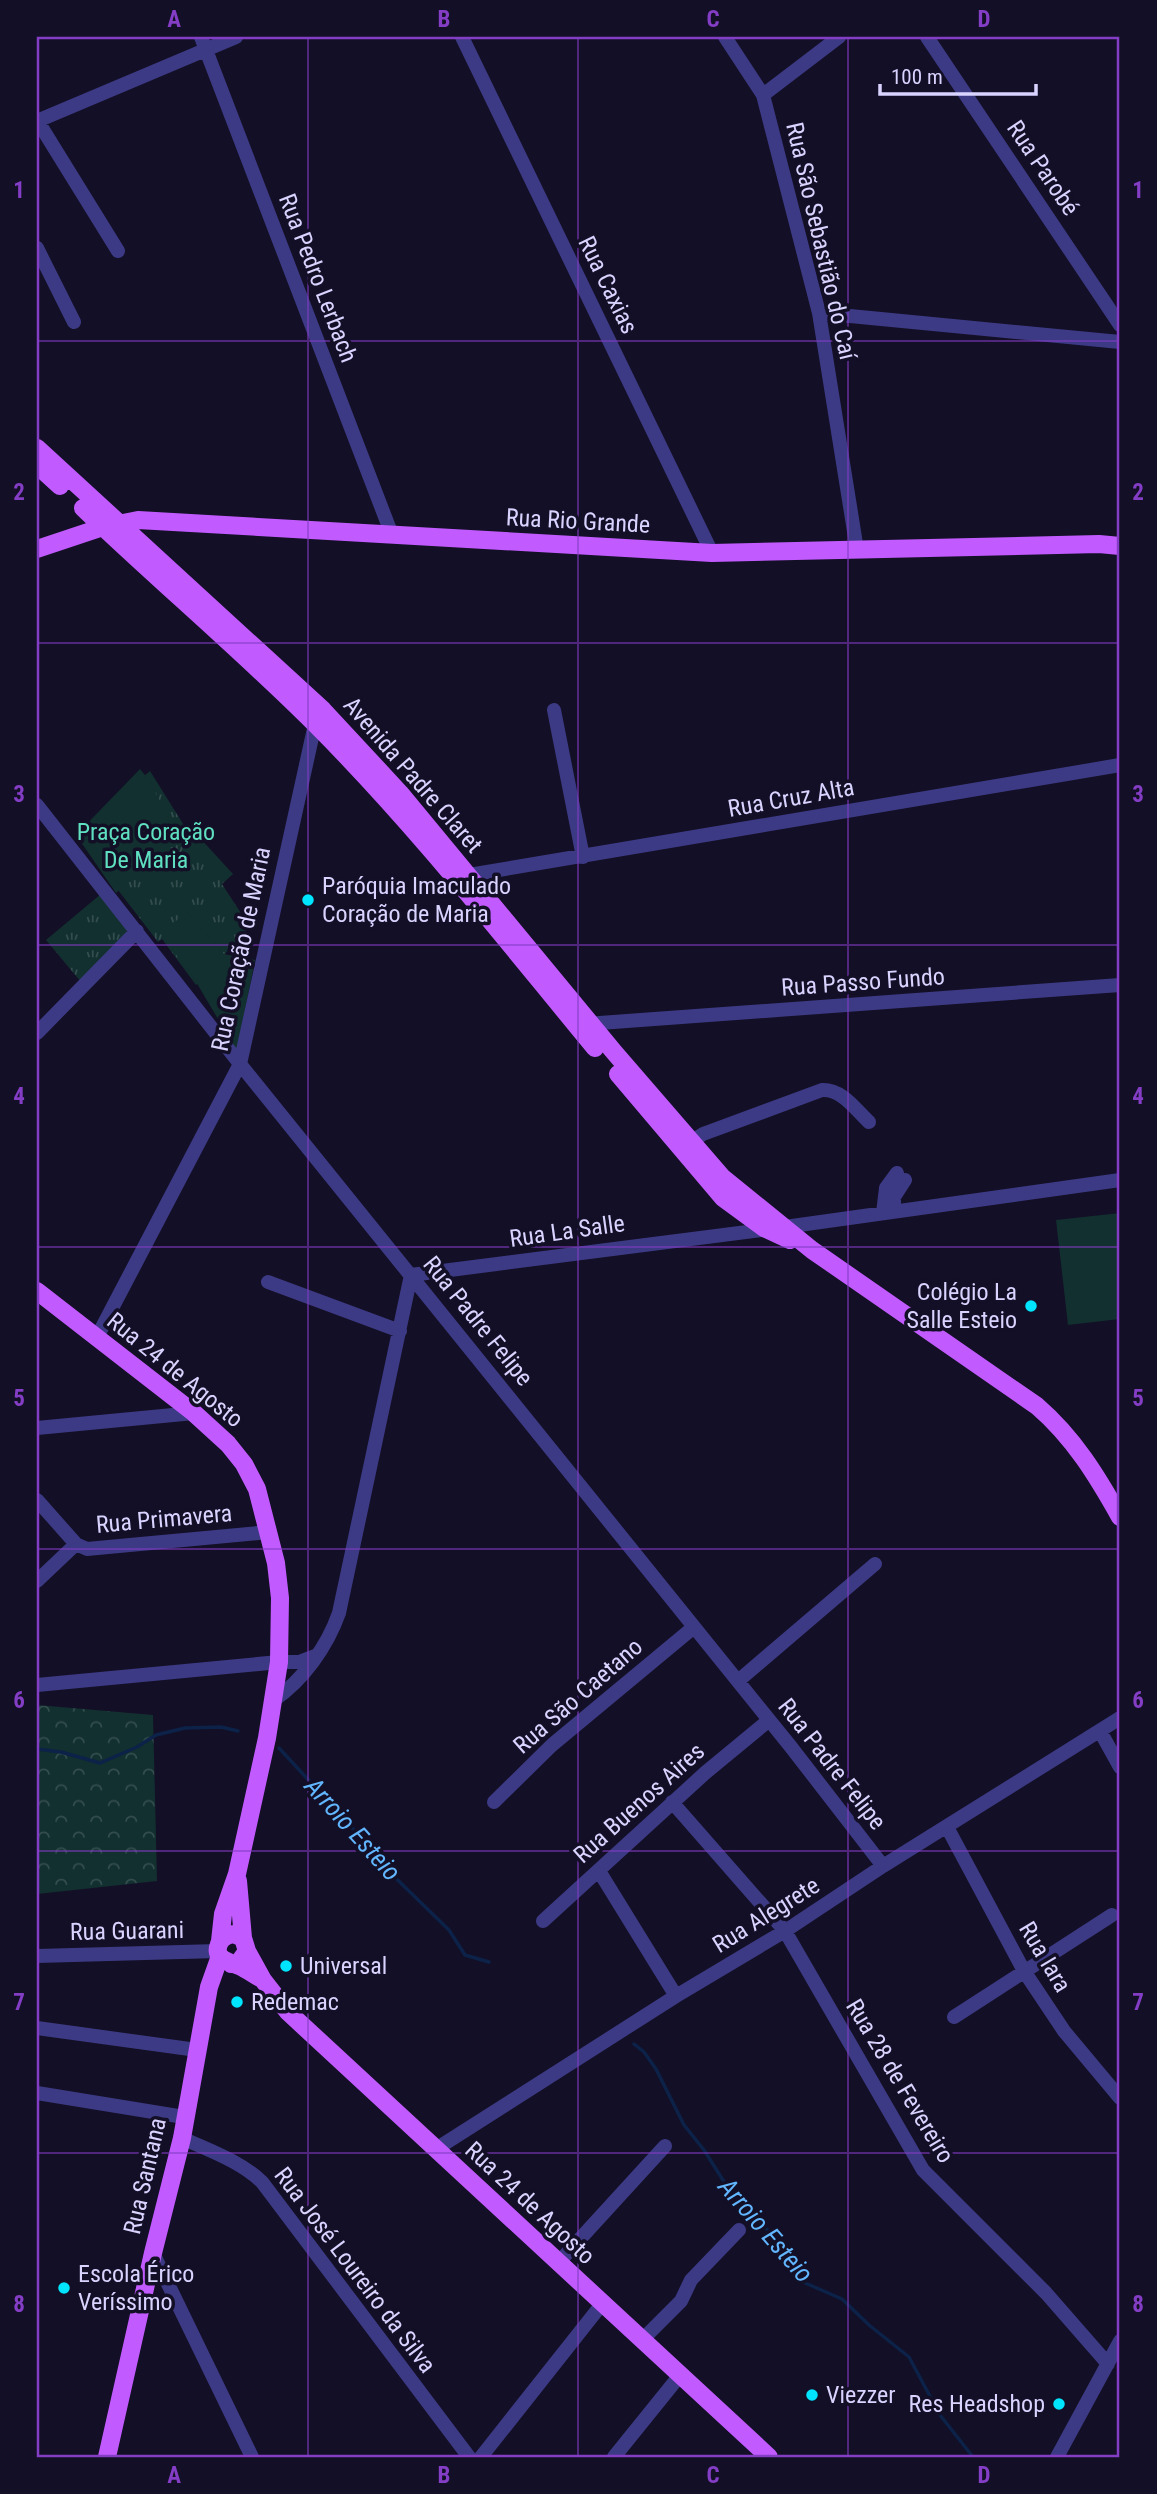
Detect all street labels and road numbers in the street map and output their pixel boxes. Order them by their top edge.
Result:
street label: Rua Parobé [1001,115,1085,221]
street label: Rua São Sebastião do Caí [780,120,862,364]
street label: Rua Pedro Lerbach [273,190,363,366]
street label: Rua Caxias [572,232,644,338]
street label: Rua Rio Grande [505,503,651,539]
street label: Avenida Padre Claret [338,691,488,859]
street label: Rua Cruz Alta [726,773,856,823]
street label: Rua Coração de Maria [206,844,276,1054]
street label: Rua Passo Fundo [780,962,946,1002]
street label: Rua La Salle [508,1209,626,1253]
street label: Rua Padre Felipe [417,1251,539,1391]
street label: Rua 24 de Agosto [101,1307,249,1433]
street label: Rua Primavera [95,1499,233,1539]
street label: Rua São Caetano [508,1632,648,1760]
street label: Rua Padre Felipe [772,1693,892,1835]
street label: Rua Buenos Aires [568,1737,710,1869]
street label: Rua Alegrete [707,1871,825,1959]
street label: Rua Guarani [70,1916,184,1946]
street label: Rua Iara [1013,1917,1077,1997]
street label: Rua 28 de Fevereiro [840,1994,960,2168]
street label: Rua Santana [118,2115,172,2237]
street label: Rua 24 de Agosto [459,2136,601,2270]
street label: Rua José Loureiro da Silva [269,2162,441,2378]

